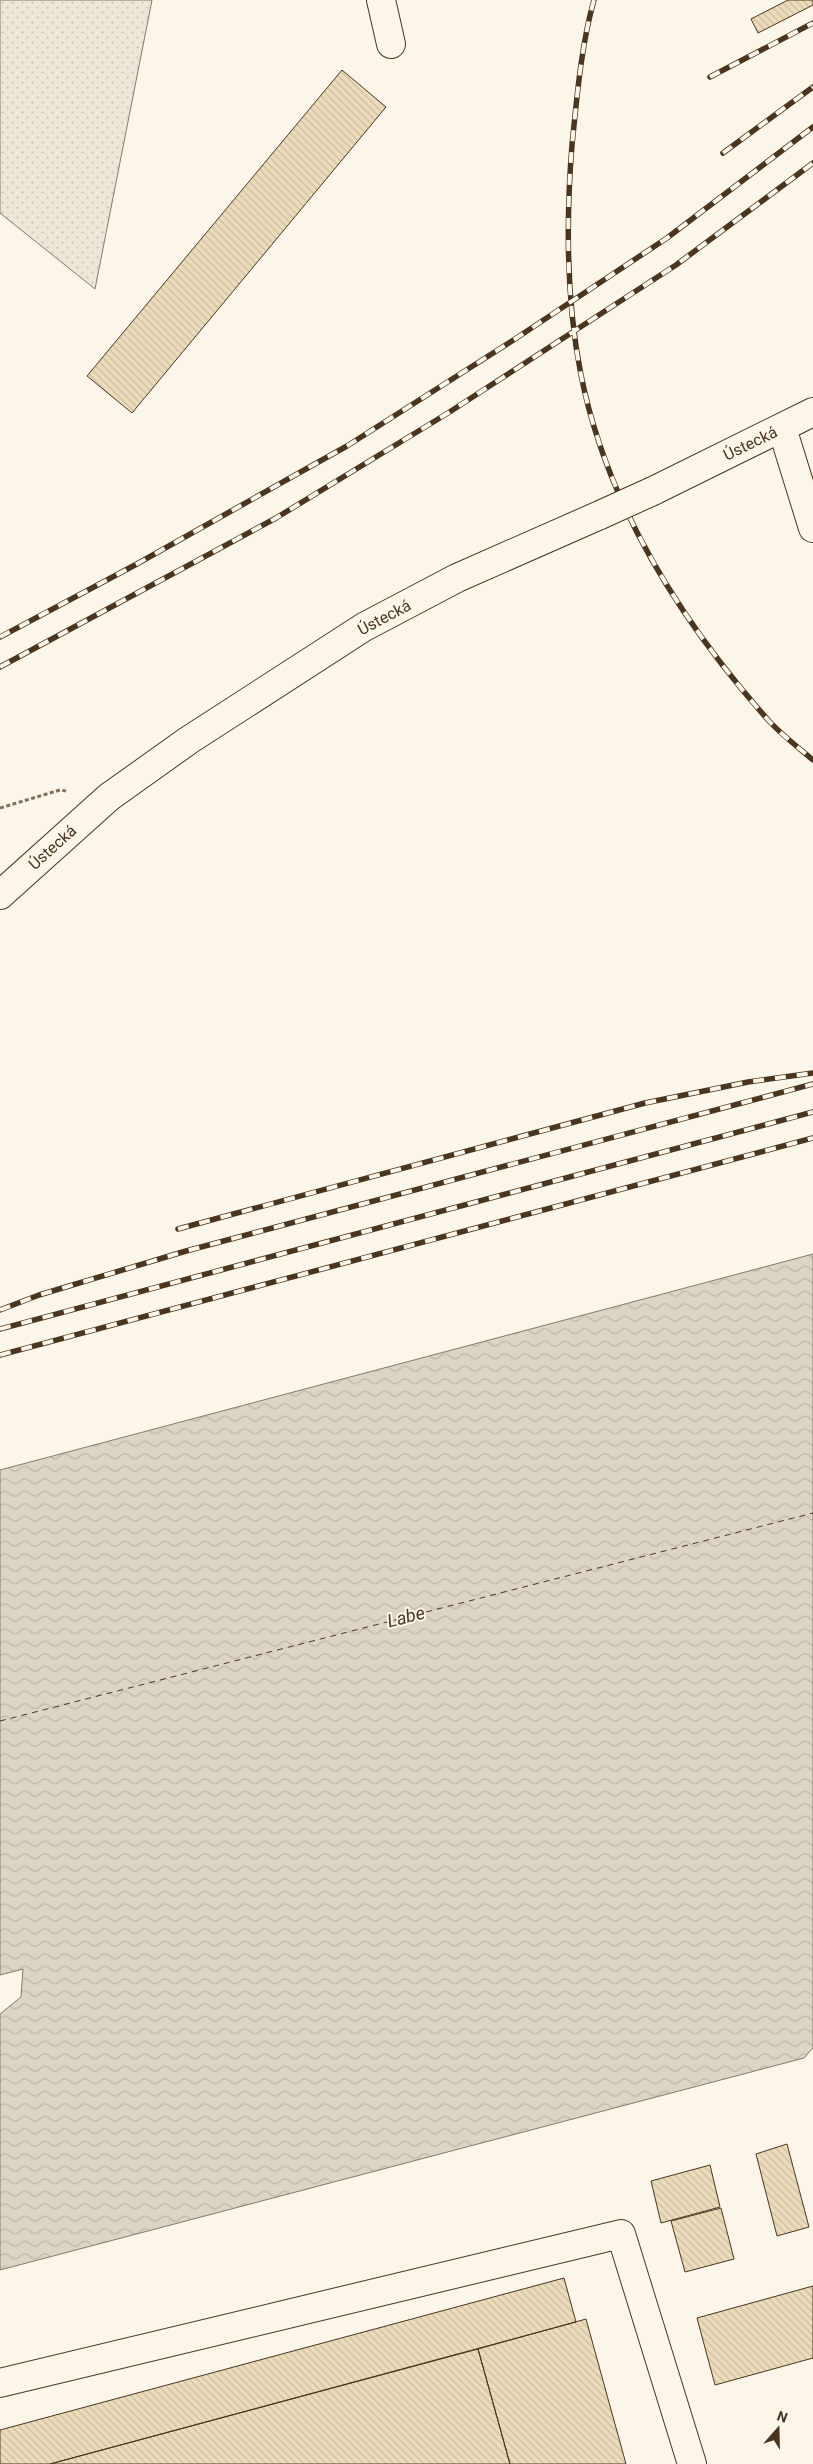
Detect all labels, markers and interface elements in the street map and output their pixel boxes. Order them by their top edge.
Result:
street label: Ústecká [720,422,780,465]
street label: Ústecká [354,596,414,639]
street label: Ústecká [25,821,80,874]
water label: Labe [385,1602,427,1631]
north arrow [753,2404,803,2454]
text: N [775,2408,790,2426]

